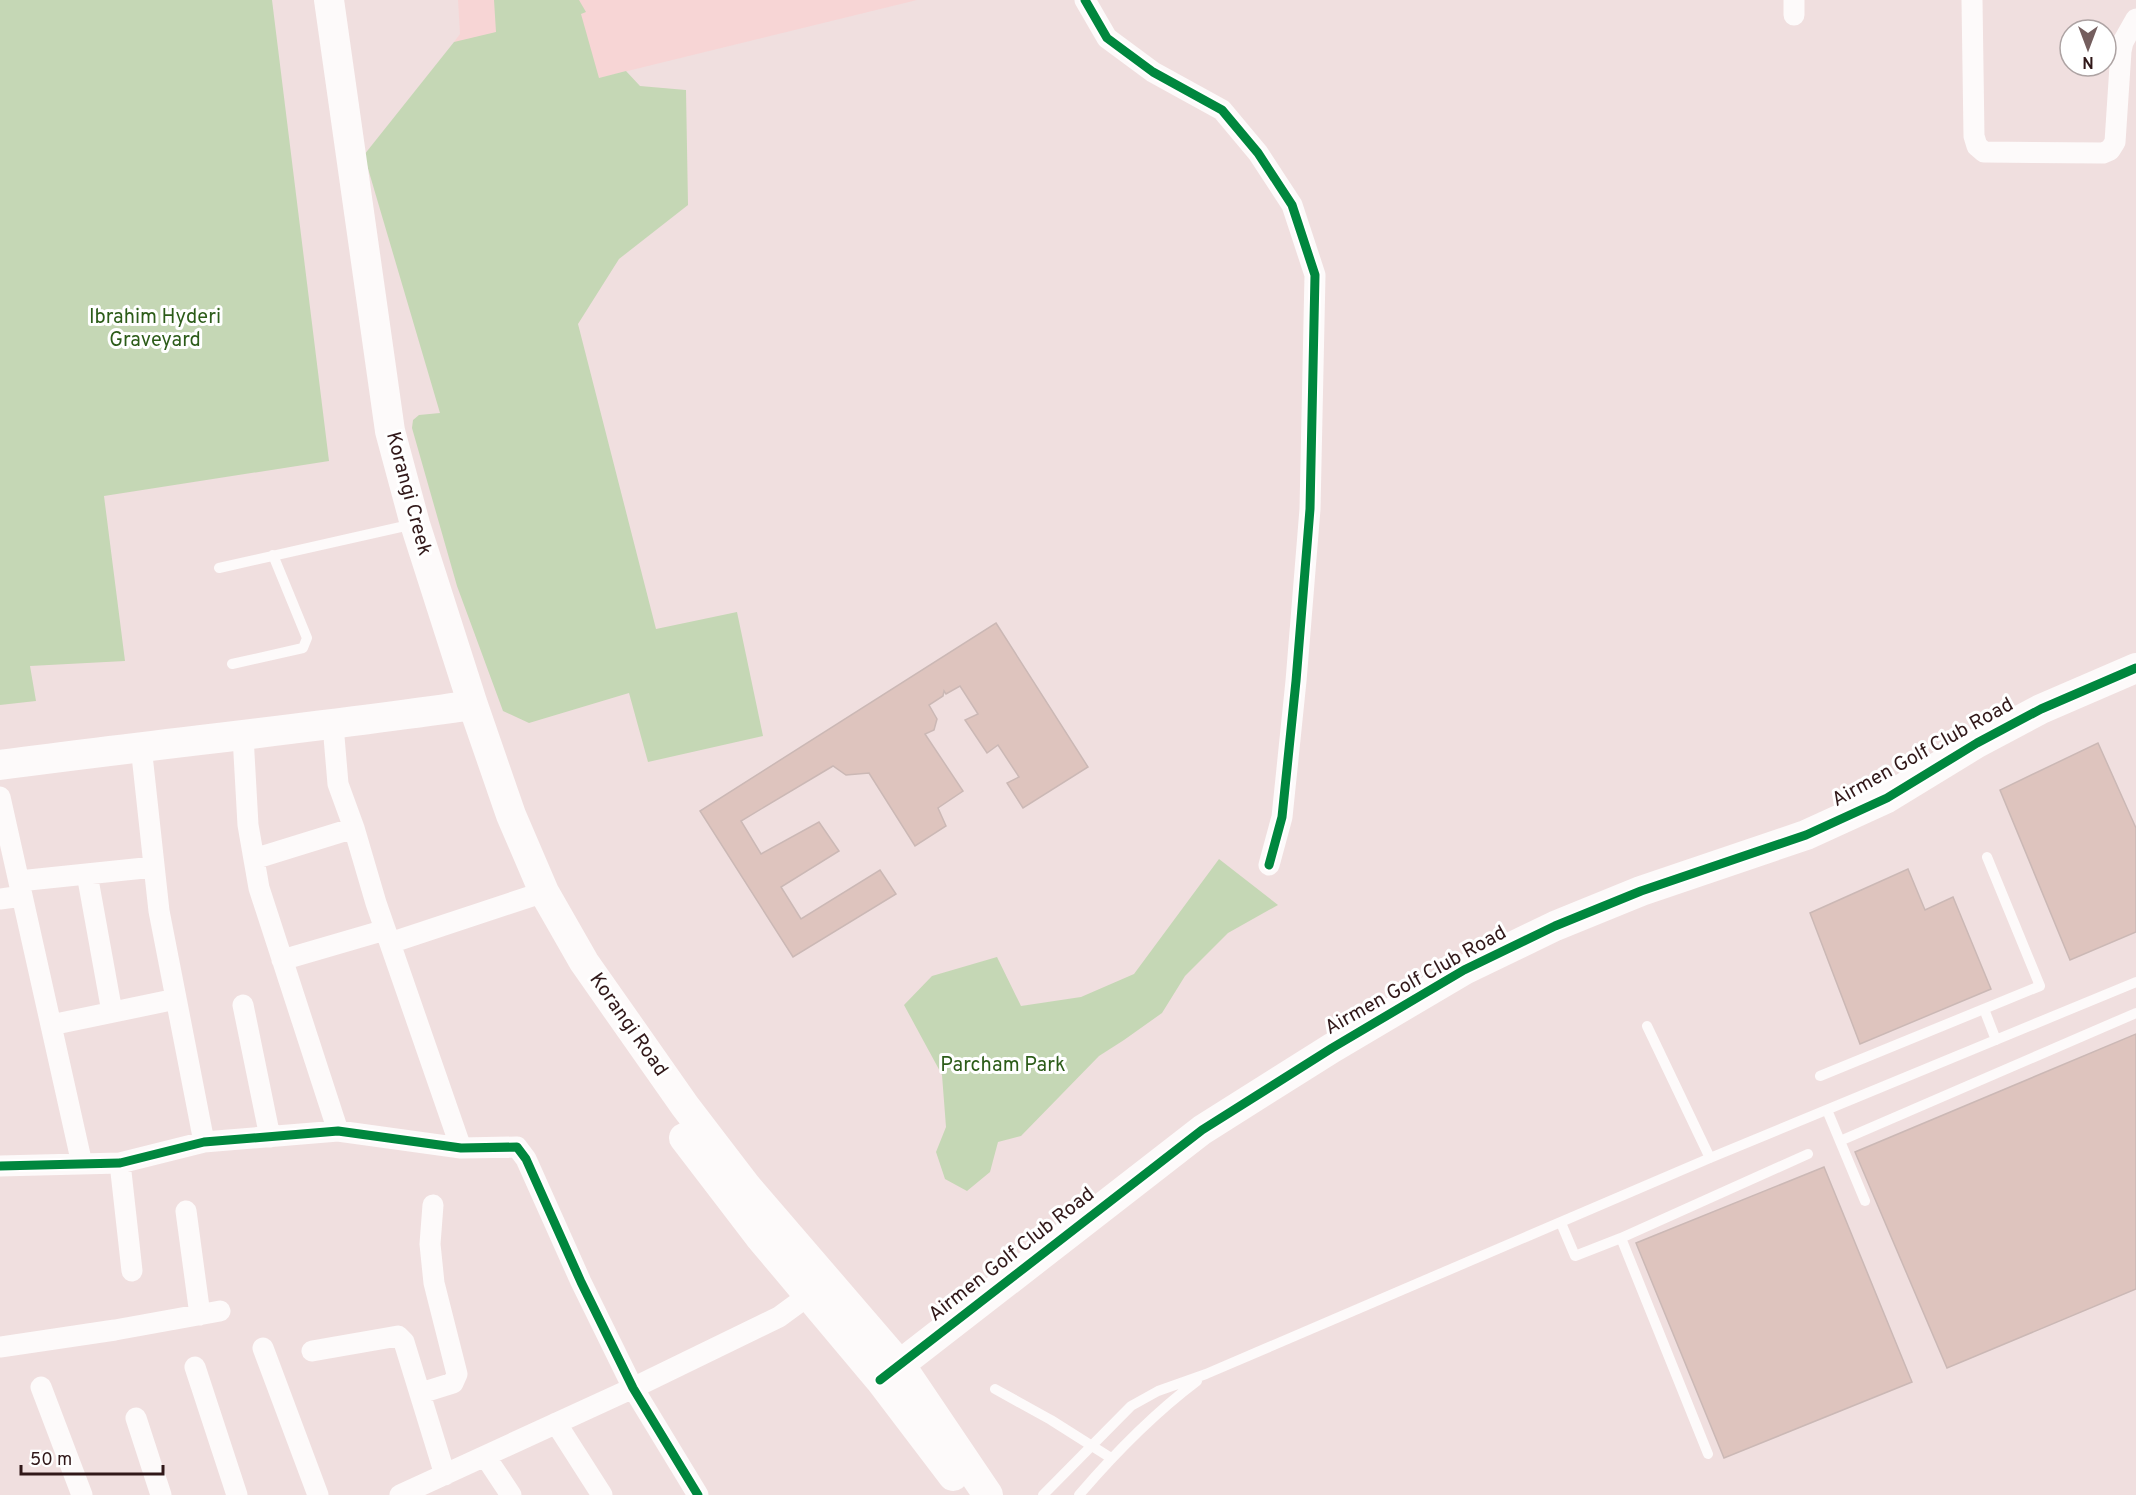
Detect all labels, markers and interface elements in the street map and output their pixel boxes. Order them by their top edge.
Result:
north arrow [2058,18,2118,78]
text: N [2082,51,2094,71]
park label: Ibrahim Hyderi Graveyard [89,305,221,354]
street label: Korangi Creek [379,429,437,559]
street label: Airmen Golf Club Road [1828,692,2018,814]
street label: Airmen Golf Club Road [1321,920,1511,1042]
street label: Korangi Road [583,968,673,1082]
park label: Parcham Park [940,1053,1066,1079]
street label: Airmen Golf Club Road [924,1182,1100,1328]
scale bar [21,1438,164,1476]
text: 50 m [30,1449,72,1472]

